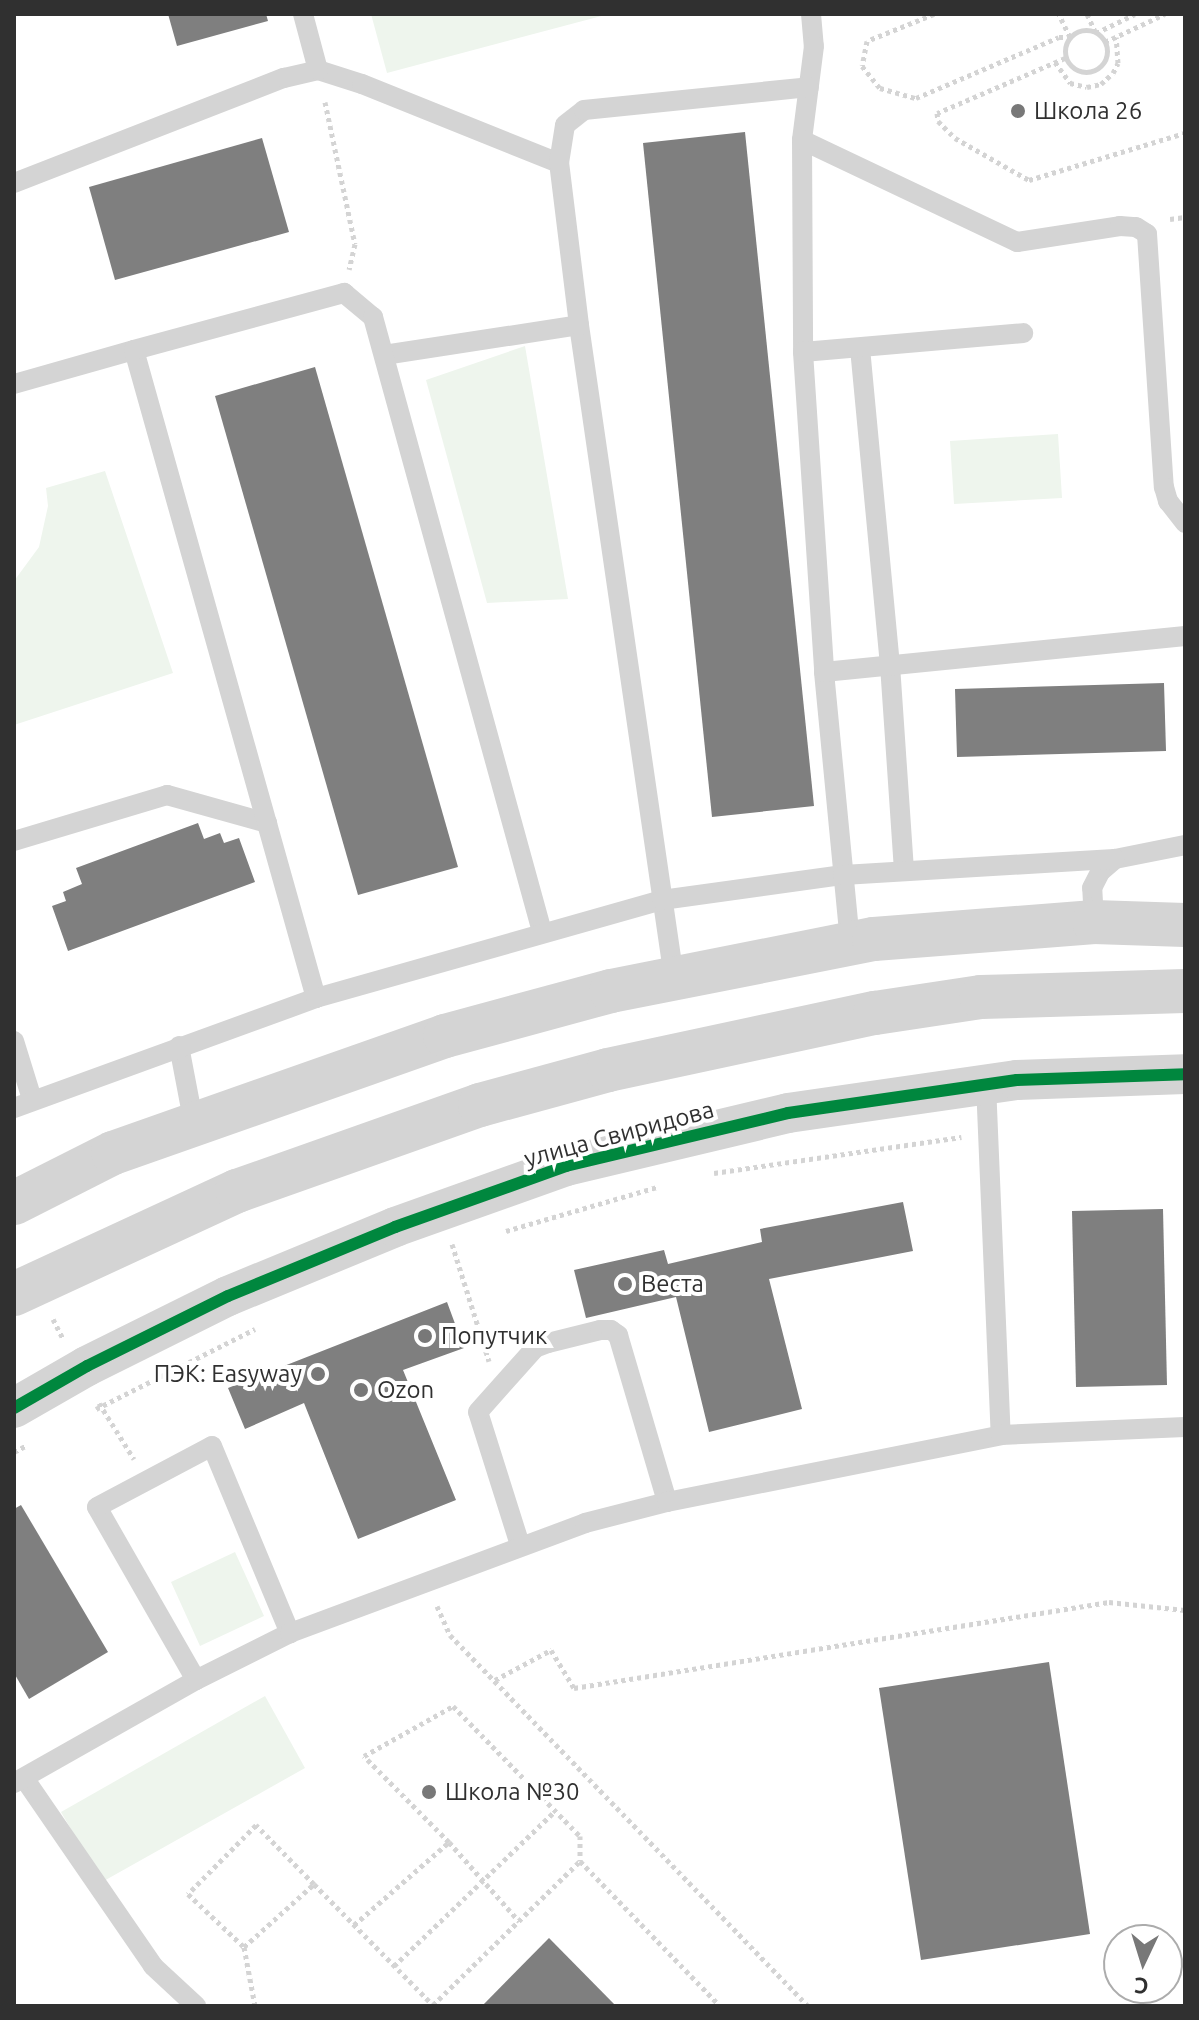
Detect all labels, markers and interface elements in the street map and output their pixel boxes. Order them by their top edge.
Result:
place label: Школа 26 [1034,97,1142,125]
marker: Школа 26 [1009,102,1027,120]
street label: улица Свиридова [521,1095,717,1173]
place label: Веста [641,1270,704,1298]
marker: Веста [616,1275,634,1293]
place label: Попутчик [441,1322,547,1350]
marker: Попутчик [416,1327,434,1345]
place label: ПЭК: Easyway [154,1360,302,1388]
marker: ПЭК: Easyway [309,1365,327,1383]
place label: Ozon [377,1376,434,1404]
marker: Ozon [352,1381,370,1399]
place label: Школа №30 [445,1778,580,1806]
marker: Школа №30 [420,1783,438,1801]
north arrow [1103,1924,1183,2004]
text: С [1134,1973,1149,1999]

